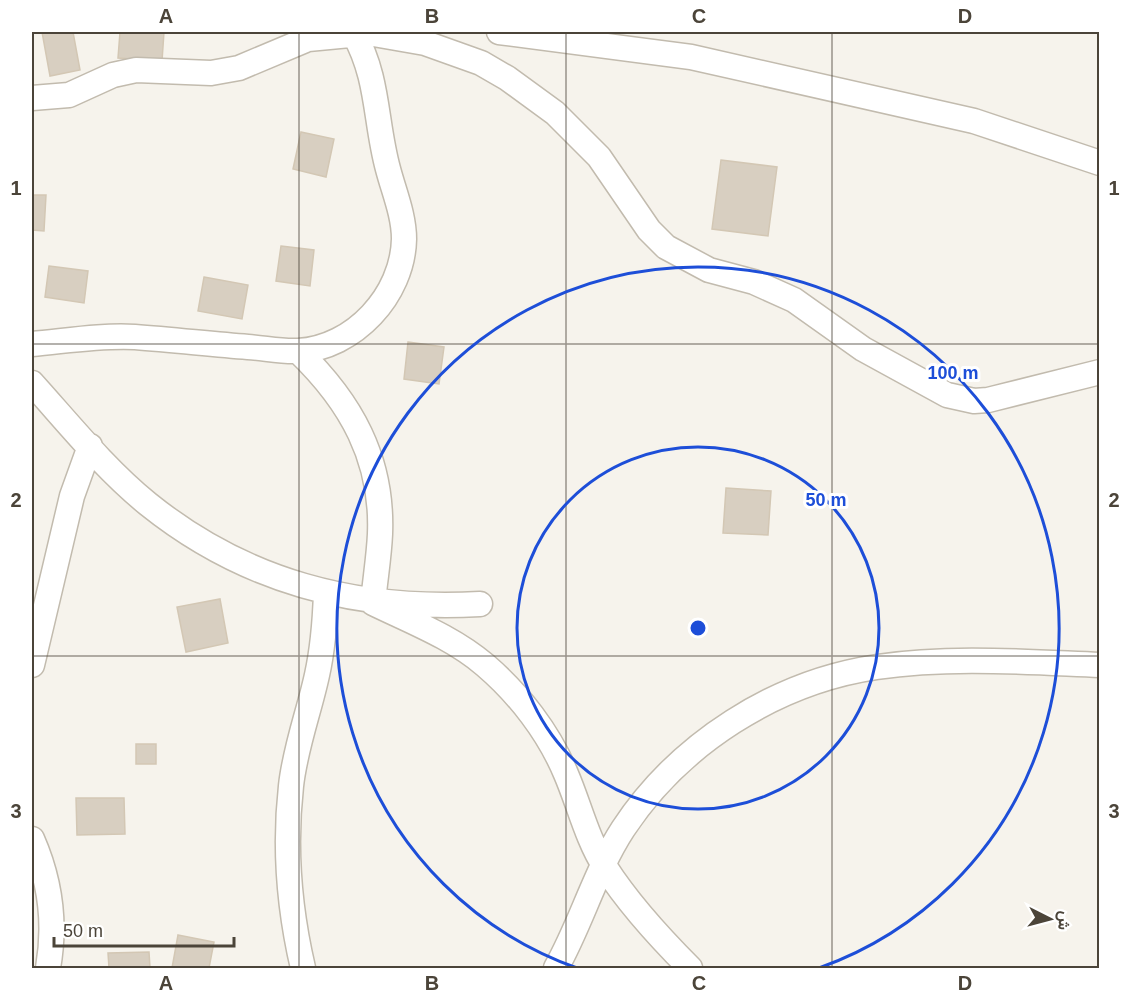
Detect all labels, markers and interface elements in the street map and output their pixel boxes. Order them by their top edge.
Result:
text: A [159,5,173,27]
text: B [425,5,439,27]
text: C [692,5,706,27]
text: D [958,5,972,27]
text: 1 [10,177,22,199]
text: 1 [1108,177,1120,199]
text: 100 m [927,363,979,383]
text: 2 [10,489,22,511]
text: 2 [1108,489,1120,511]
text: 50 m [805,490,847,510]
centre of rings [688,618,708,638]
text: 3 [10,800,22,822]
text: 3 [1108,800,1120,822]
north arrow [1020,889,1080,949]
scale bar [54,910,234,948]
text: ش [1054,910,1074,931]
text: 50 m [63,921,103,941]
text: A [159,972,173,994]
text: B [425,972,439,994]
text: C [692,972,706,994]
text: D [958,972,972,994]

